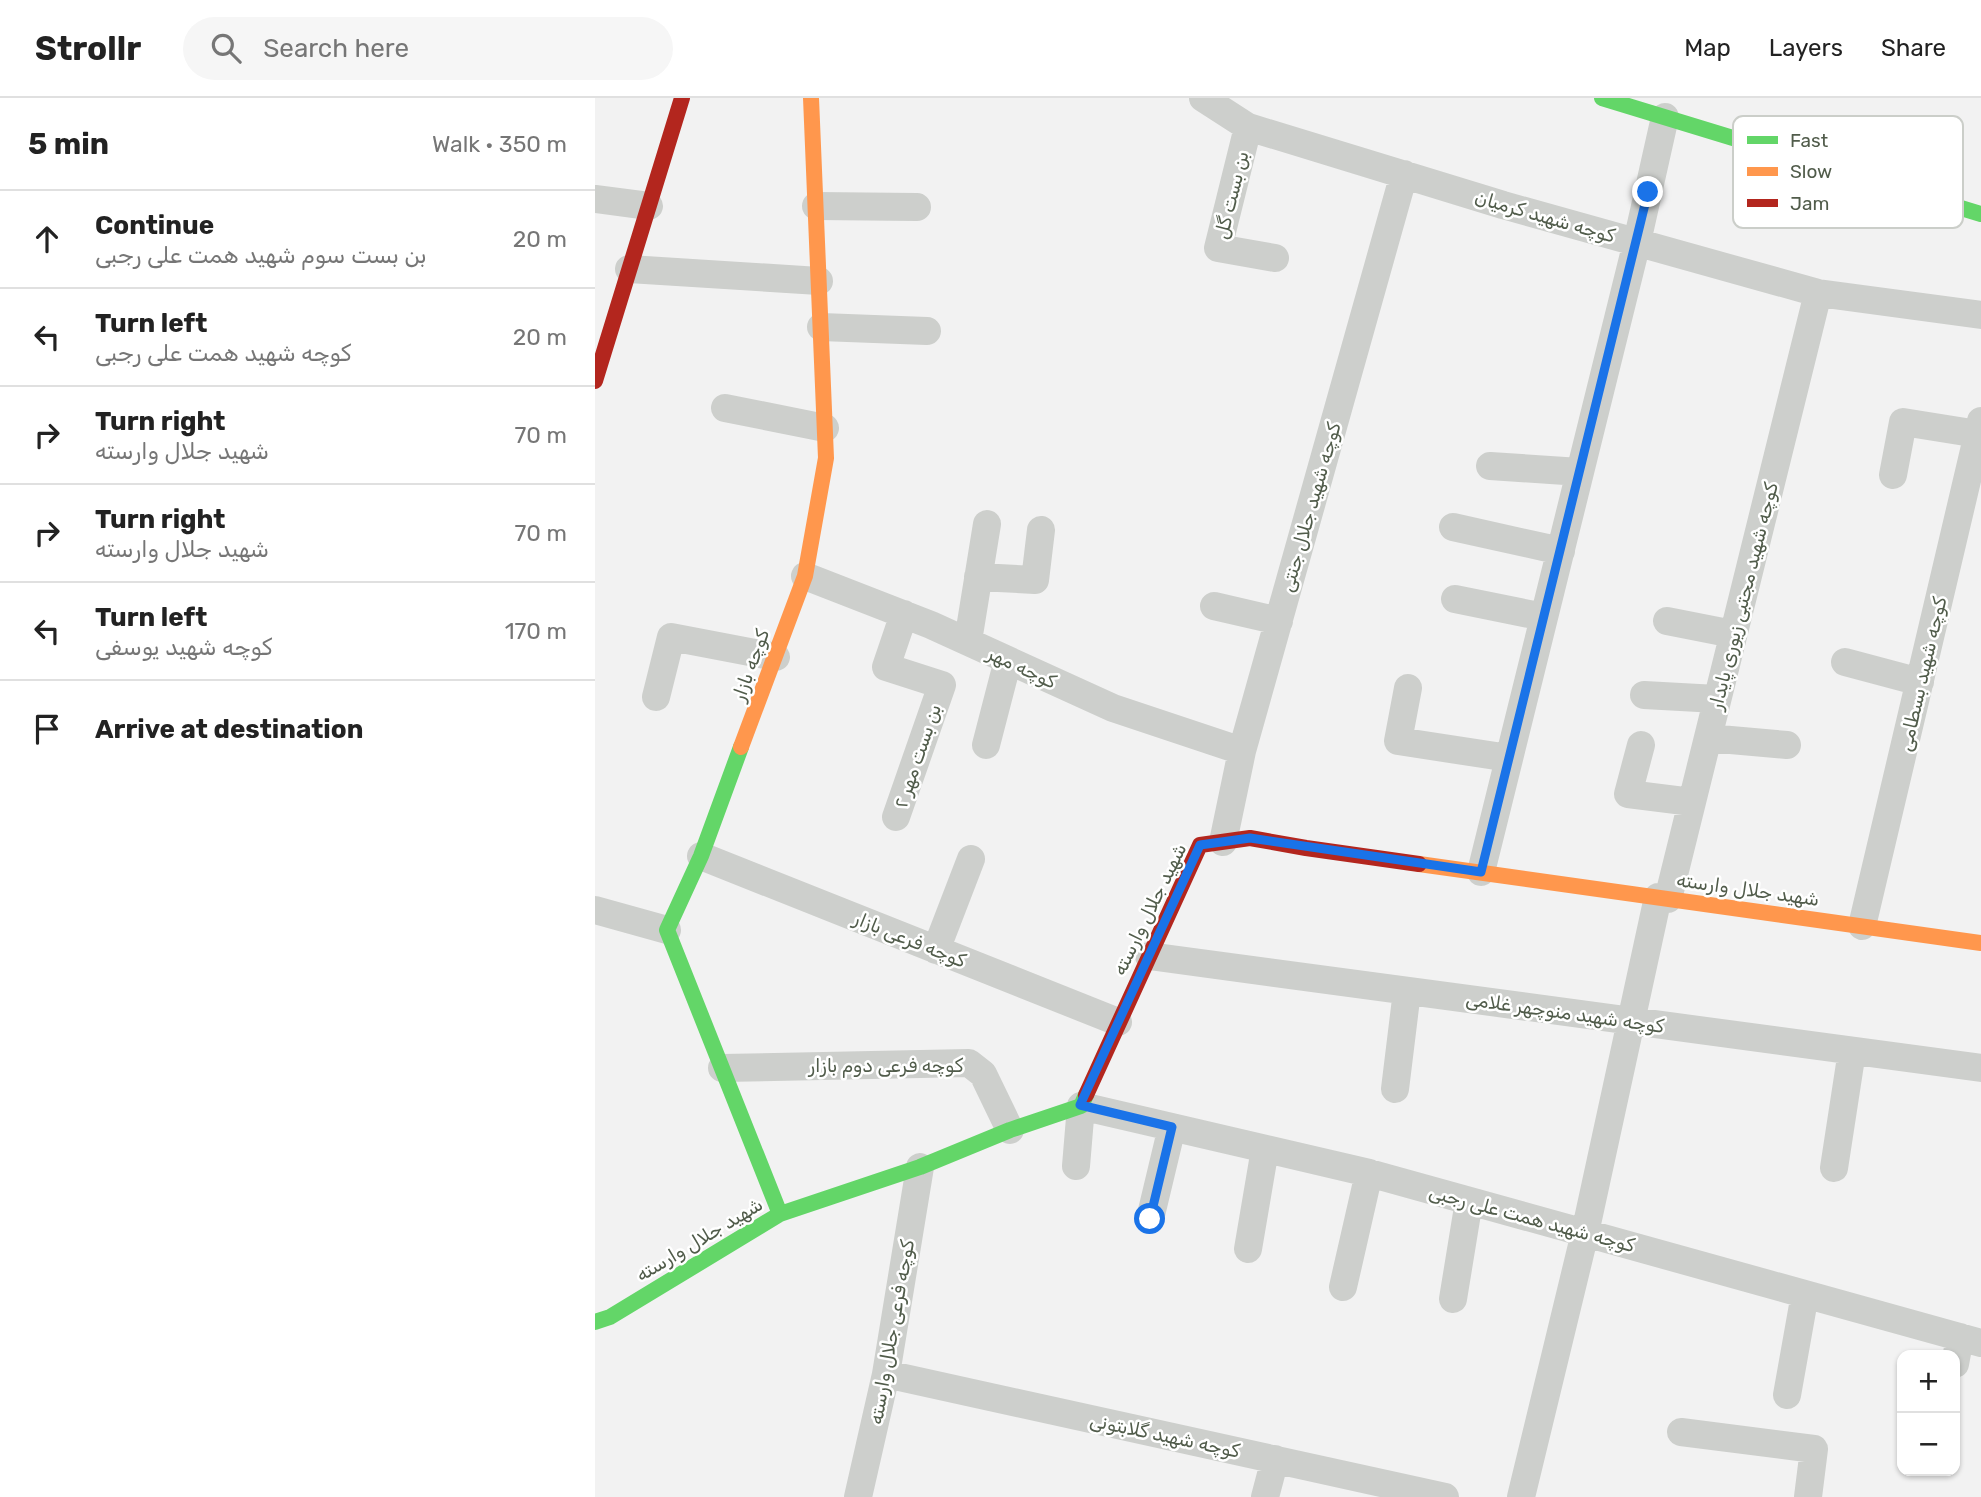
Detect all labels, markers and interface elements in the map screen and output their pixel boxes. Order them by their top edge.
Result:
search box [183,17,673,80]
text: Strollr [35,29,141,68]
icon: search [207,29,245,67]
text: Search here [263,33,409,64]
text: Map [1684,34,1731,62]
text: Layers [1769,34,1843,62]
text: Share [1881,34,1946,62]
legend [1733,116,1963,228]
text: 5 min [28,126,109,162]
text: Fast [1790,129,1829,152]
text: Walk · 350 m [432,130,567,158]
street label: بن بست گل [1209,149,1254,241]
text: Slow [1790,160,1832,183]
route end [1632,176,1663,207]
street label: کوچه شهید کرمیان [1472,185,1618,248]
text: Jam [1790,192,1829,215]
text: Continue [95,210,214,241]
icon: ahead [28,220,66,258]
text: 20 m [513,225,567,253]
text: بن بست سوم شهید همت علی رجبی [95,241,427,269]
text: Turn left [95,308,207,339]
icon: left [28,318,66,356]
text: 20 m [513,323,567,351]
text: کوچه شهید همت علی رجبی [95,339,352,367]
text: Turn right [95,406,225,437]
icon: right [28,416,66,454]
street label: کوچه شهید جلال جنتی [1275,419,1346,595]
text: 70 m [515,421,567,449]
text: شهید جلال وارسته [95,437,269,465]
street label: کوچه شهید مجتبی زیوری پایدار [1704,480,1785,714]
text: Turn right [95,504,225,535]
icon: right [28,514,66,552]
text: 70 m [515,519,567,547]
text: شهید جلال وارسته [95,535,269,563]
street label: کوچه شهید بسطامی [1894,594,1952,754]
text: Turn left [95,602,207,633]
icon: left [28,612,66,650]
text: 170 m [505,617,567,645]
street label: کوچه بازار [727,626,774,705]
text: کوچه شهید یوسفی [95,633,272,661]
street label: کوچه مهر [983,641,1060,694]
street label: بن بست مهر ۲ [889,701,946,811]
icon: arrive [28,710,66,748]
text: Arrive at destination [95,714,363,745]
street label: شهید جلال وارسته [1108,840,1191,979]
street label: شهید جلال وارسته [1675,868,1821,911]
street label: کوچه فرعی بازار [849,906,970,973]
street label: کوچه شهید منوچهر غلامی [1464,987,1666,1038]
street label: کوچه فرعی دوم بازار [808,1054,964,1078]
street label: کوچه شهید همت علی رجبی [1427,1180,1638,1257]
street label: شهید جلال وارسته [632,1193,767,1286]
route start [1134,1203,1165,1234]
street label: کوچه فرعی جلال وارسته [864,1238,919,1426]
map controls [1897,1350,1960,1476]
button: + [1897,1350,1960,1413]
street label: کوچه شهید گلابتونی [1088,1408,1242,1463]
button: − [1897,1413,1960,1476]

